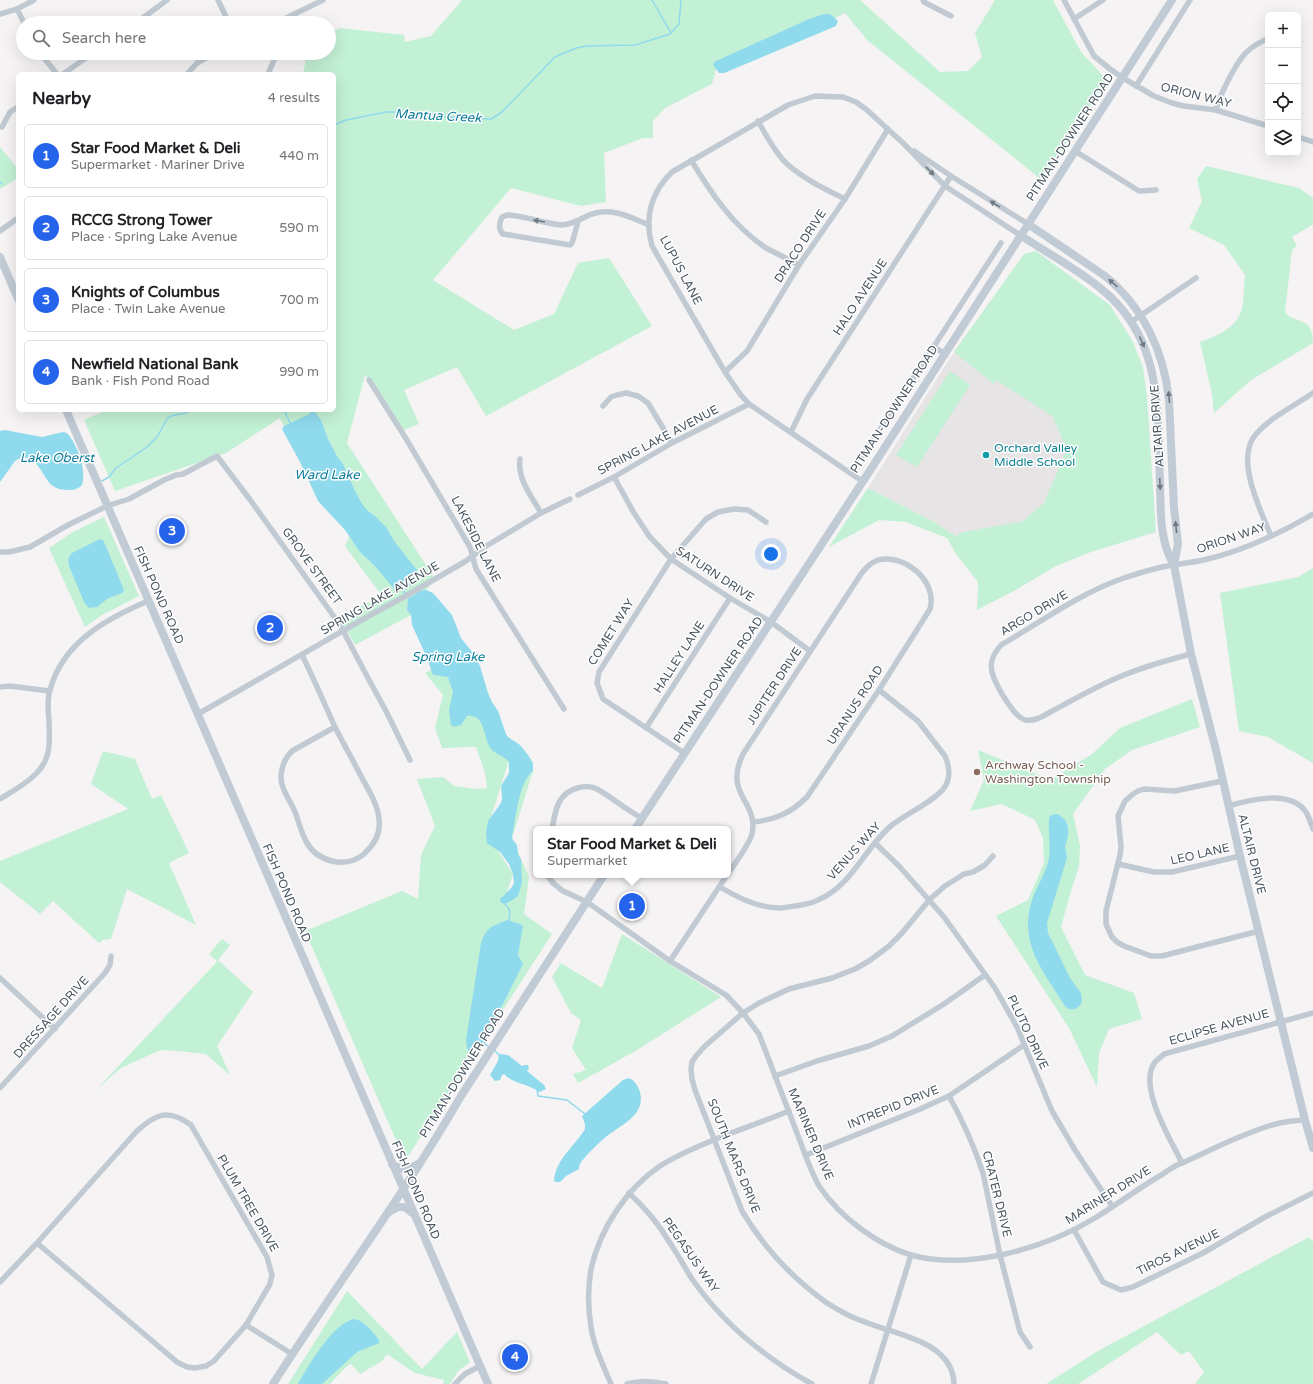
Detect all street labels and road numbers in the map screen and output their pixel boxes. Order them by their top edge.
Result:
street label: PITMAN-DOWNER ROAD [1023,70,1117,204]
street label: ORION WAY [1159,79,1233,111]
street label: DRACO DRIVE [771,207,829,285]
street label: LUPUS LANE [657,233,705,307]
street label: HALO AVENUE [830,256,890,338]
street label: PITMAN-DOWNER ROAD [847,342,941,476]
street label: ALTAIR DRIVE [1147,384,1167,468]
street label: SPRING LAKE AVENUE [595,402,721,478]
street label: LAKESIDE LANE [448,494,504,585]
street label: ORION WAY [1195,520,1268,556]
street label: GROVE STREET [279,525,345,608]
street label: FISH POND ROAD [131,544,187,646]
street label: SATURN DRIVE [673,544,757,605]
street label: SPRING LAKE AVENUE [318,558,442,638]
street label: ARGO DRIVE [998,587,1071,639]
street label: COMET WAY [585,596,637,668]
street label: PITMAN-DOWNER ROAD [670,614,766,746]
street label: HALLEY LANE [650,618,708,696]
street label: JUPITER DRIVE [744,644,805,727]
street label: URANUS ROAD [824,663,886,747]
street label: ALTAIR DRIVE [1235,812,1269,896]
street label: VENUS WAY [824,819,884,883]
street label: LEO LANE [1169,840,1231,868]
street label: FISH POND ROAD [260,842,314,944]
street label: DRESSAGE DRIVE [10,973,92,1061]
street label: PLUTO DRIVE [1005,992,1052,1072]
street label: PITMAN-DOWNER ROAD [416,1006,508,1140]
street label: ECLIPSE AVENUE [1167,1006,1271,1048]
street label: INTREPID DRIVE [845,1082,941,1132]
street label: MARINER DRIVE [785,1086,837,1182]
street label: SOUTH MARS DRIVE [705,1097,764,1216]
street label: FISH POND ROAD [389,1139,443,1241]
street label: CRATER DRIVE [979,1149,1015,1239]
street label: PLUM TREE DRIVE [214,1152,282,1254]
street label: MARINER DRIVE [1063,1163,1154,1227]
street label: PEGASUS WAY [660,1215,722,1296]
street label: TIROS AVENUE [1134,1226,1222,1278]

